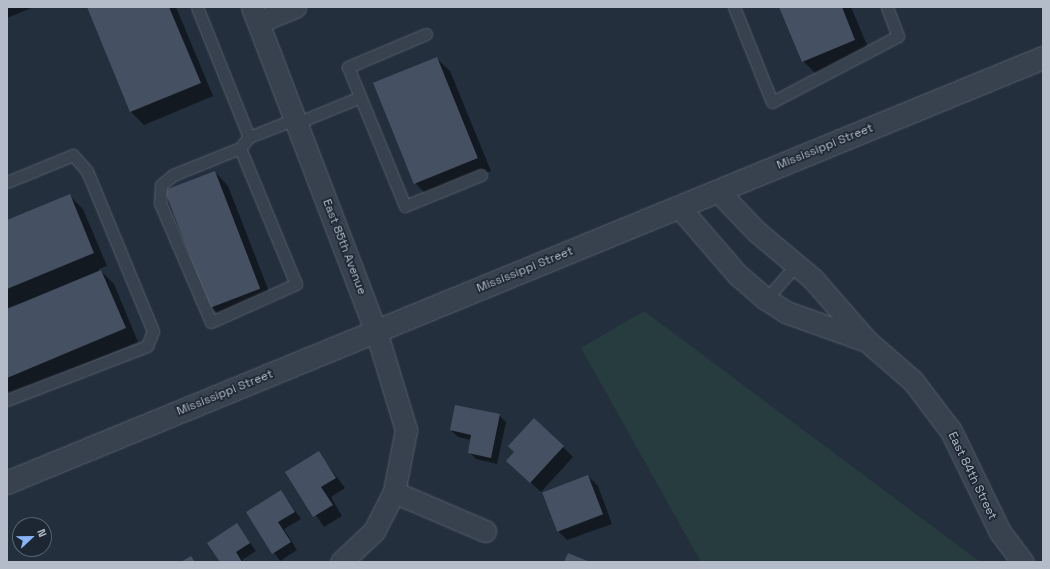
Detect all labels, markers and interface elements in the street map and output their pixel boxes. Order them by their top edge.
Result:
street label: Mississippi Street [775,121,875,173]
street label: East 85th Avenue [319,197,369,297]
street label: Mississippi Street [475,244,575,296]
street label: Mississippi Street [175,367,275,419]
street label: East 84th Street [944,430,1000,522]
north arrow [12,517,52,557]
text: N [34,527,50,539]

